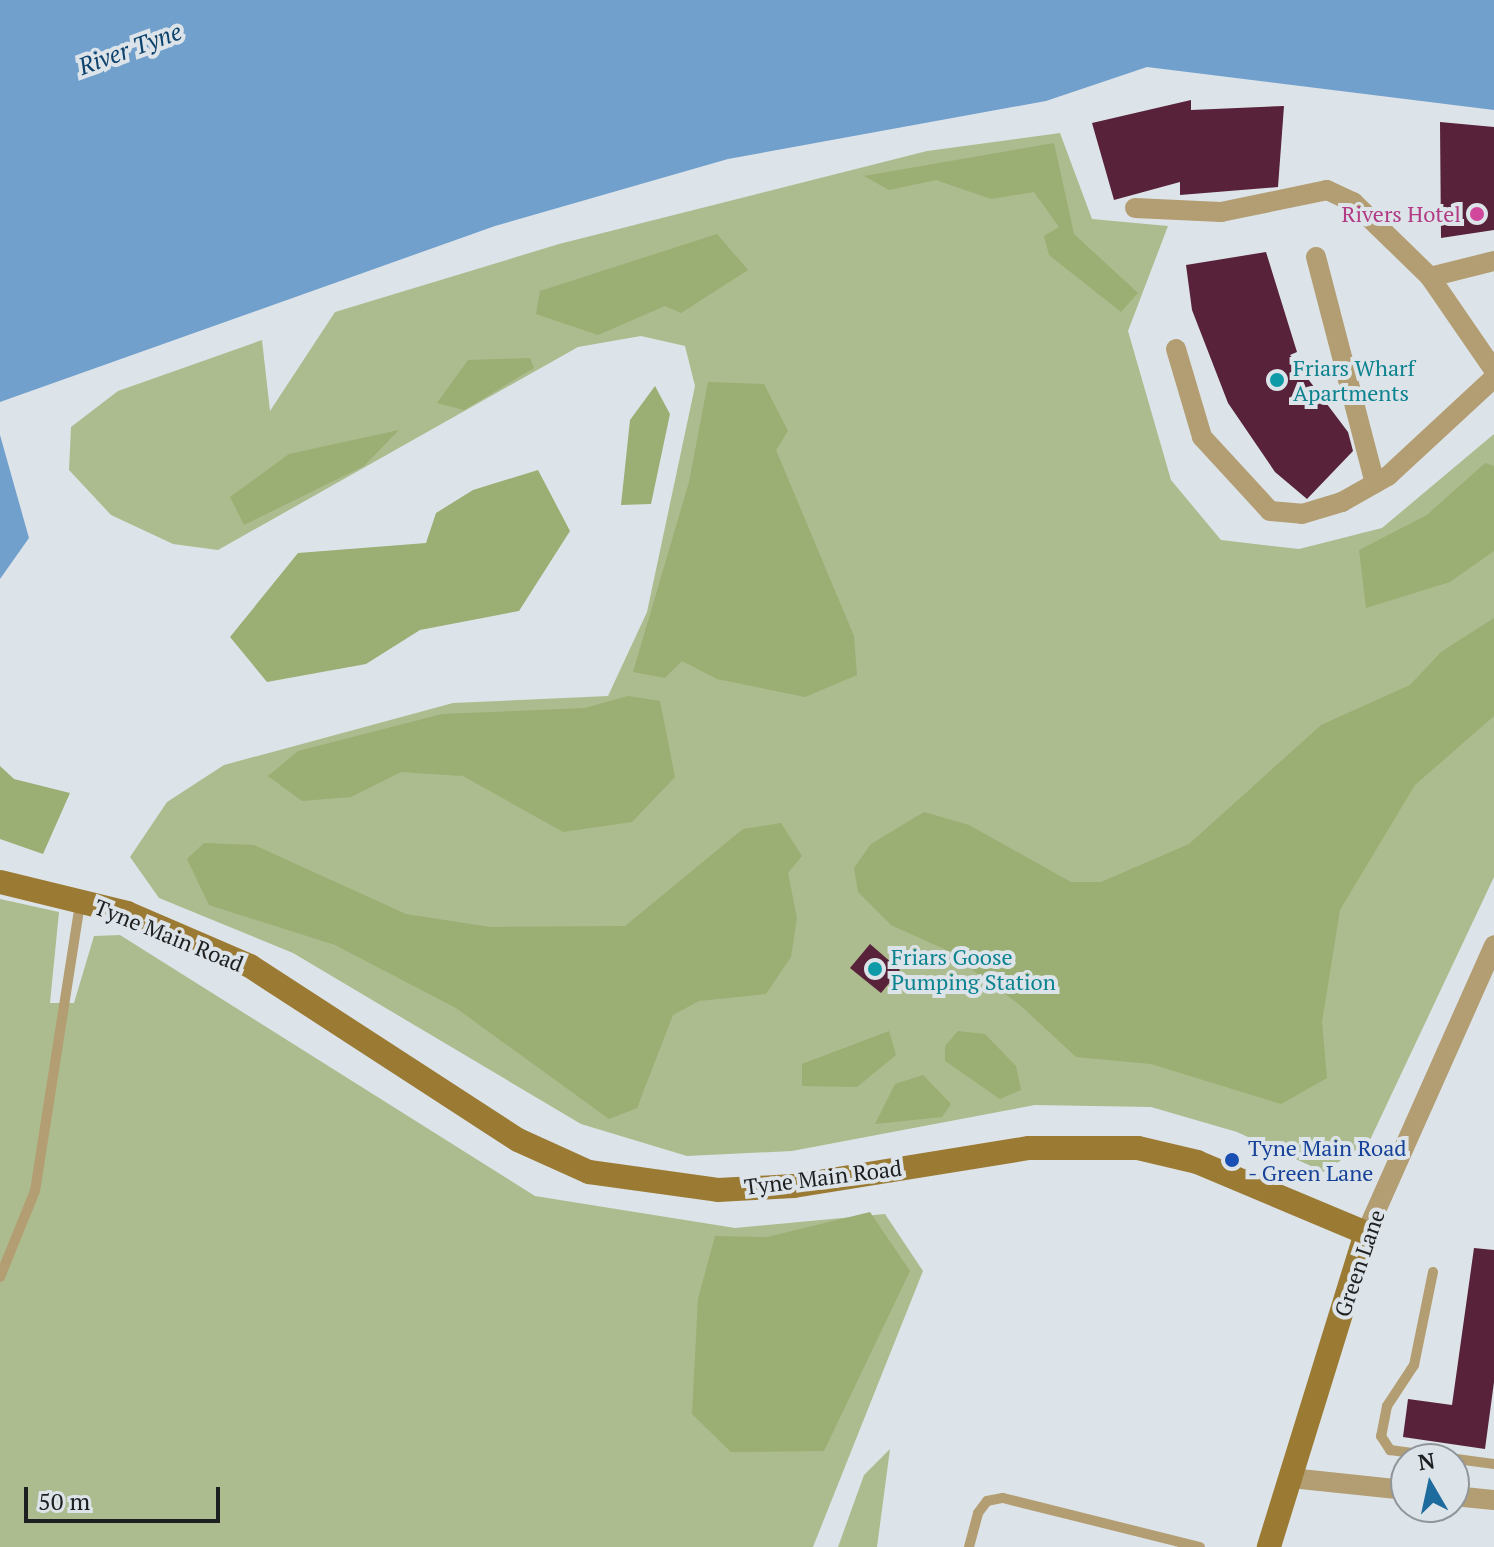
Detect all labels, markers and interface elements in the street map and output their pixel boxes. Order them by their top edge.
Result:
water label: River Tyne [74,17,186,81]
place label: Rivers Hotel [1341,201,1461,227]
marker: Rivers Hotel [1468,205,1486,223]
place label: Friars Wharf Apartments [1293,354,1415,406]
marker: Friars Wharf Apartments [1268,371,1286,389]
street label: Tyne Main Road [91,893,247,977]
place label: Friars Goose Pumping Station [891,943,1056,994]
marker: Friars Goose Pumping Station [866,960,884,978]
place label: Tyne Main Road - Green Lane [1248,1134,1407,1186]
marker: Tyne Main Road - Green Lane [1223,1151,1241,1169]
street label: Tyne Main Road [743,1154,903,1200]
street label: Green Lane [1328,1206,1390,1320]
north arrow [1390,1443,1470,1523]
text: N [1416,1445,1437,1476]
scale bar [28,1471,224,1521]
text: 50 m [38,1485,90,1517]

